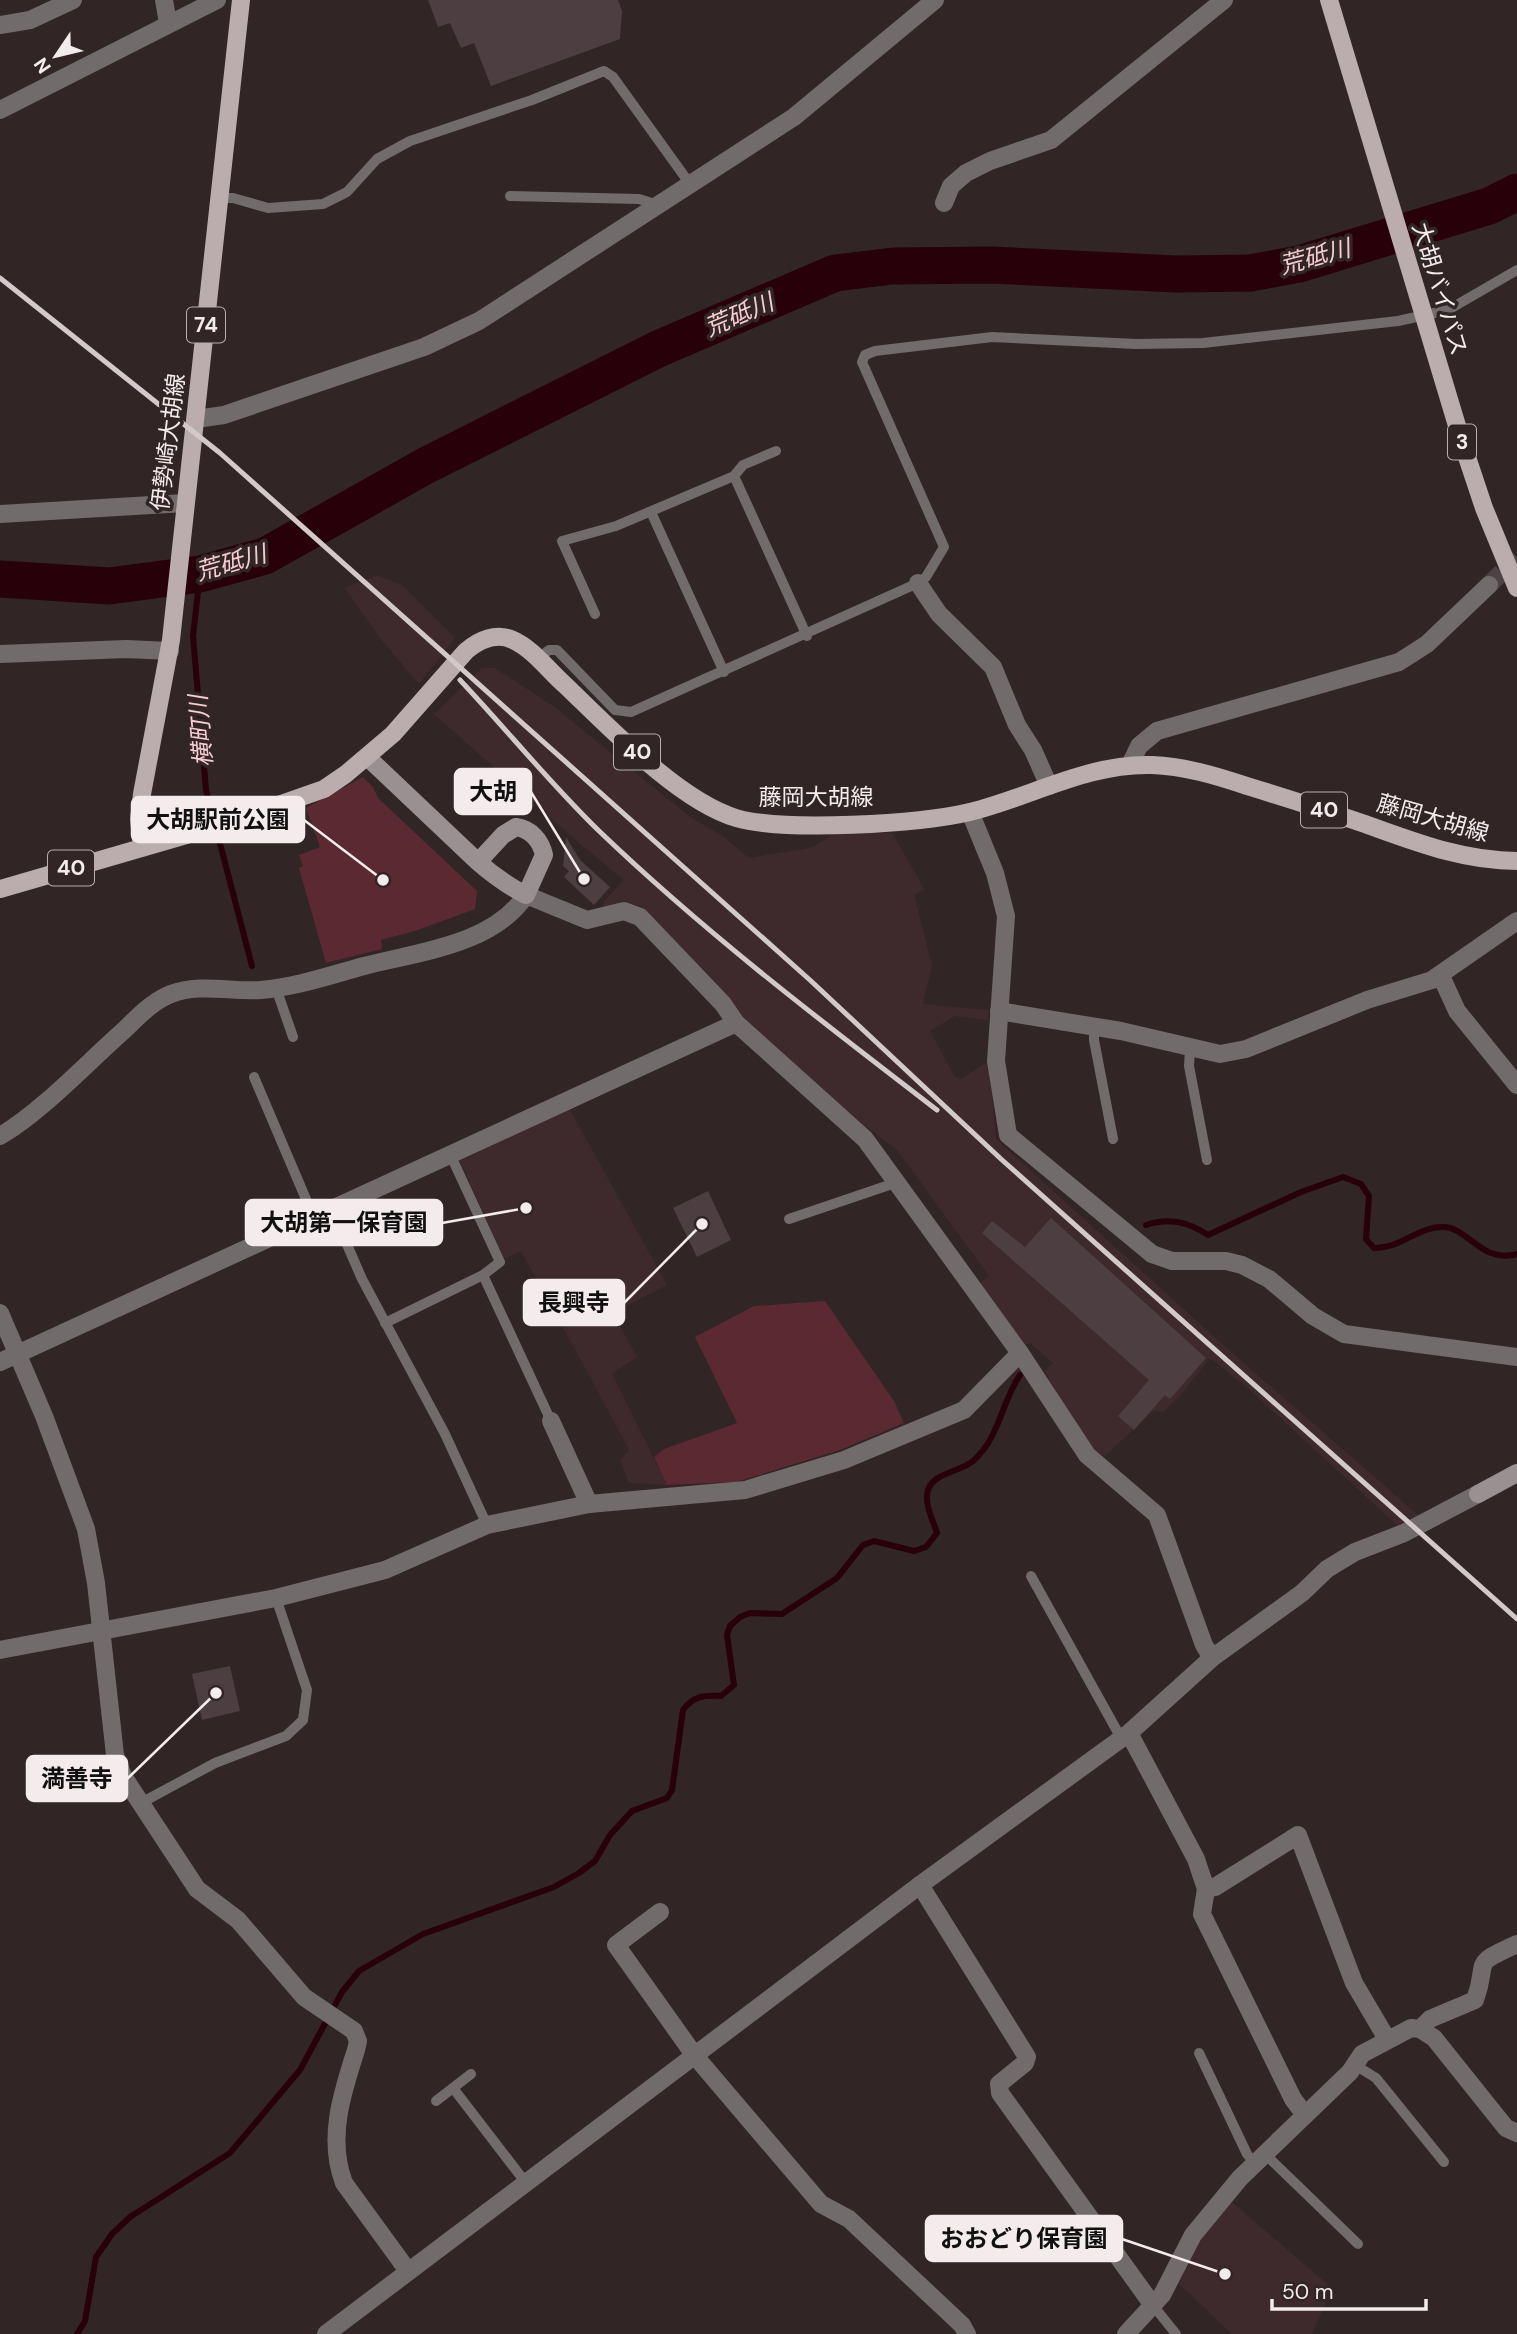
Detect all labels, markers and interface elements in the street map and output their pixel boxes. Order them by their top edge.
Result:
north arrow [21,21,91,91]
text: N [28,53,57,78]
street label: 大胡バイパス [1406,219,1474,359]
water label: 荒砥川 [1276,231,1357,281]
water label: 荒砥川 [700,285,781,343]
road number: 74 [187,308,225,342]
street label: 伊勢崎大胡線 [145,372,191,512]
road number: 3 [1448,424,1476,460]
water label: 荒砥川 [192,537,273,587]
water label: 横町川 [182,691,219,768]
road number: 40 [614,734,660,770]
callout: 大胡 [455,769,531,814]
text: 大胡 [469,776,517,807]
street label: 藤岡大胡線 [759,782,874,812]
street label: 藤岡大胡線 [1374,788,1492,848]
road number: 40 [1301,792,1347,828]
callout: 大胡駅前公園 [132,797,304,842]
text: 大胡駅前公園 [146,804,290,835]
road number: 40 [48,850,94,886]
callout: 大胡第一保育園 [246,1200,442,1245]
text: 大胡第一保育園 [260,1207,428,1238]
callout: 長興寺 [524,1280,624,1325]
text: 長興寺 [538,1287,610,1318]
callout: 満善寺 [27,1756,127,1801]
text: 満善寺 [41,1763,113,1794]
callout: おおどり保育園 [926,2216,1122,2261]
text: おおどり保育園 [940,2223,1108,2254]
scale bar [1272,2268,1426,2312]
text: 50 m [1282,2278,1333,2306]

